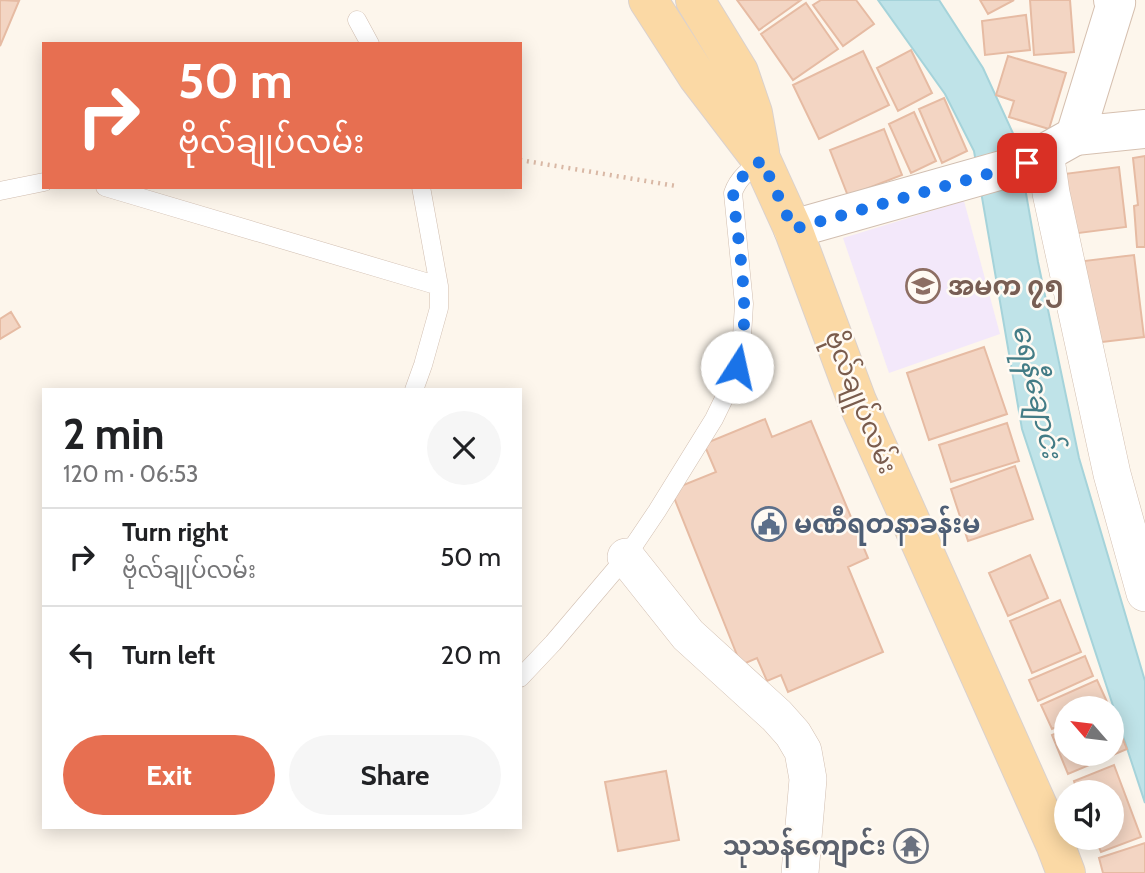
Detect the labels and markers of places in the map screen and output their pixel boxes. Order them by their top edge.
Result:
pin [997,133,1057,193]
school or university icon: အမက ၇၅ [904,267,942,305]
place label: အမက ၇၅ [948,270,1064,308]
public building icon: မဏီရတနာခန်းမ [750,505,788,543]
place label: မဏီရတနာခန်းမ [794,505,980,546]
place label: သုသန်ကျောင်း [722,827,886,868]
temple icon: သုသန်ကျောင်း [892,827,930,865]

